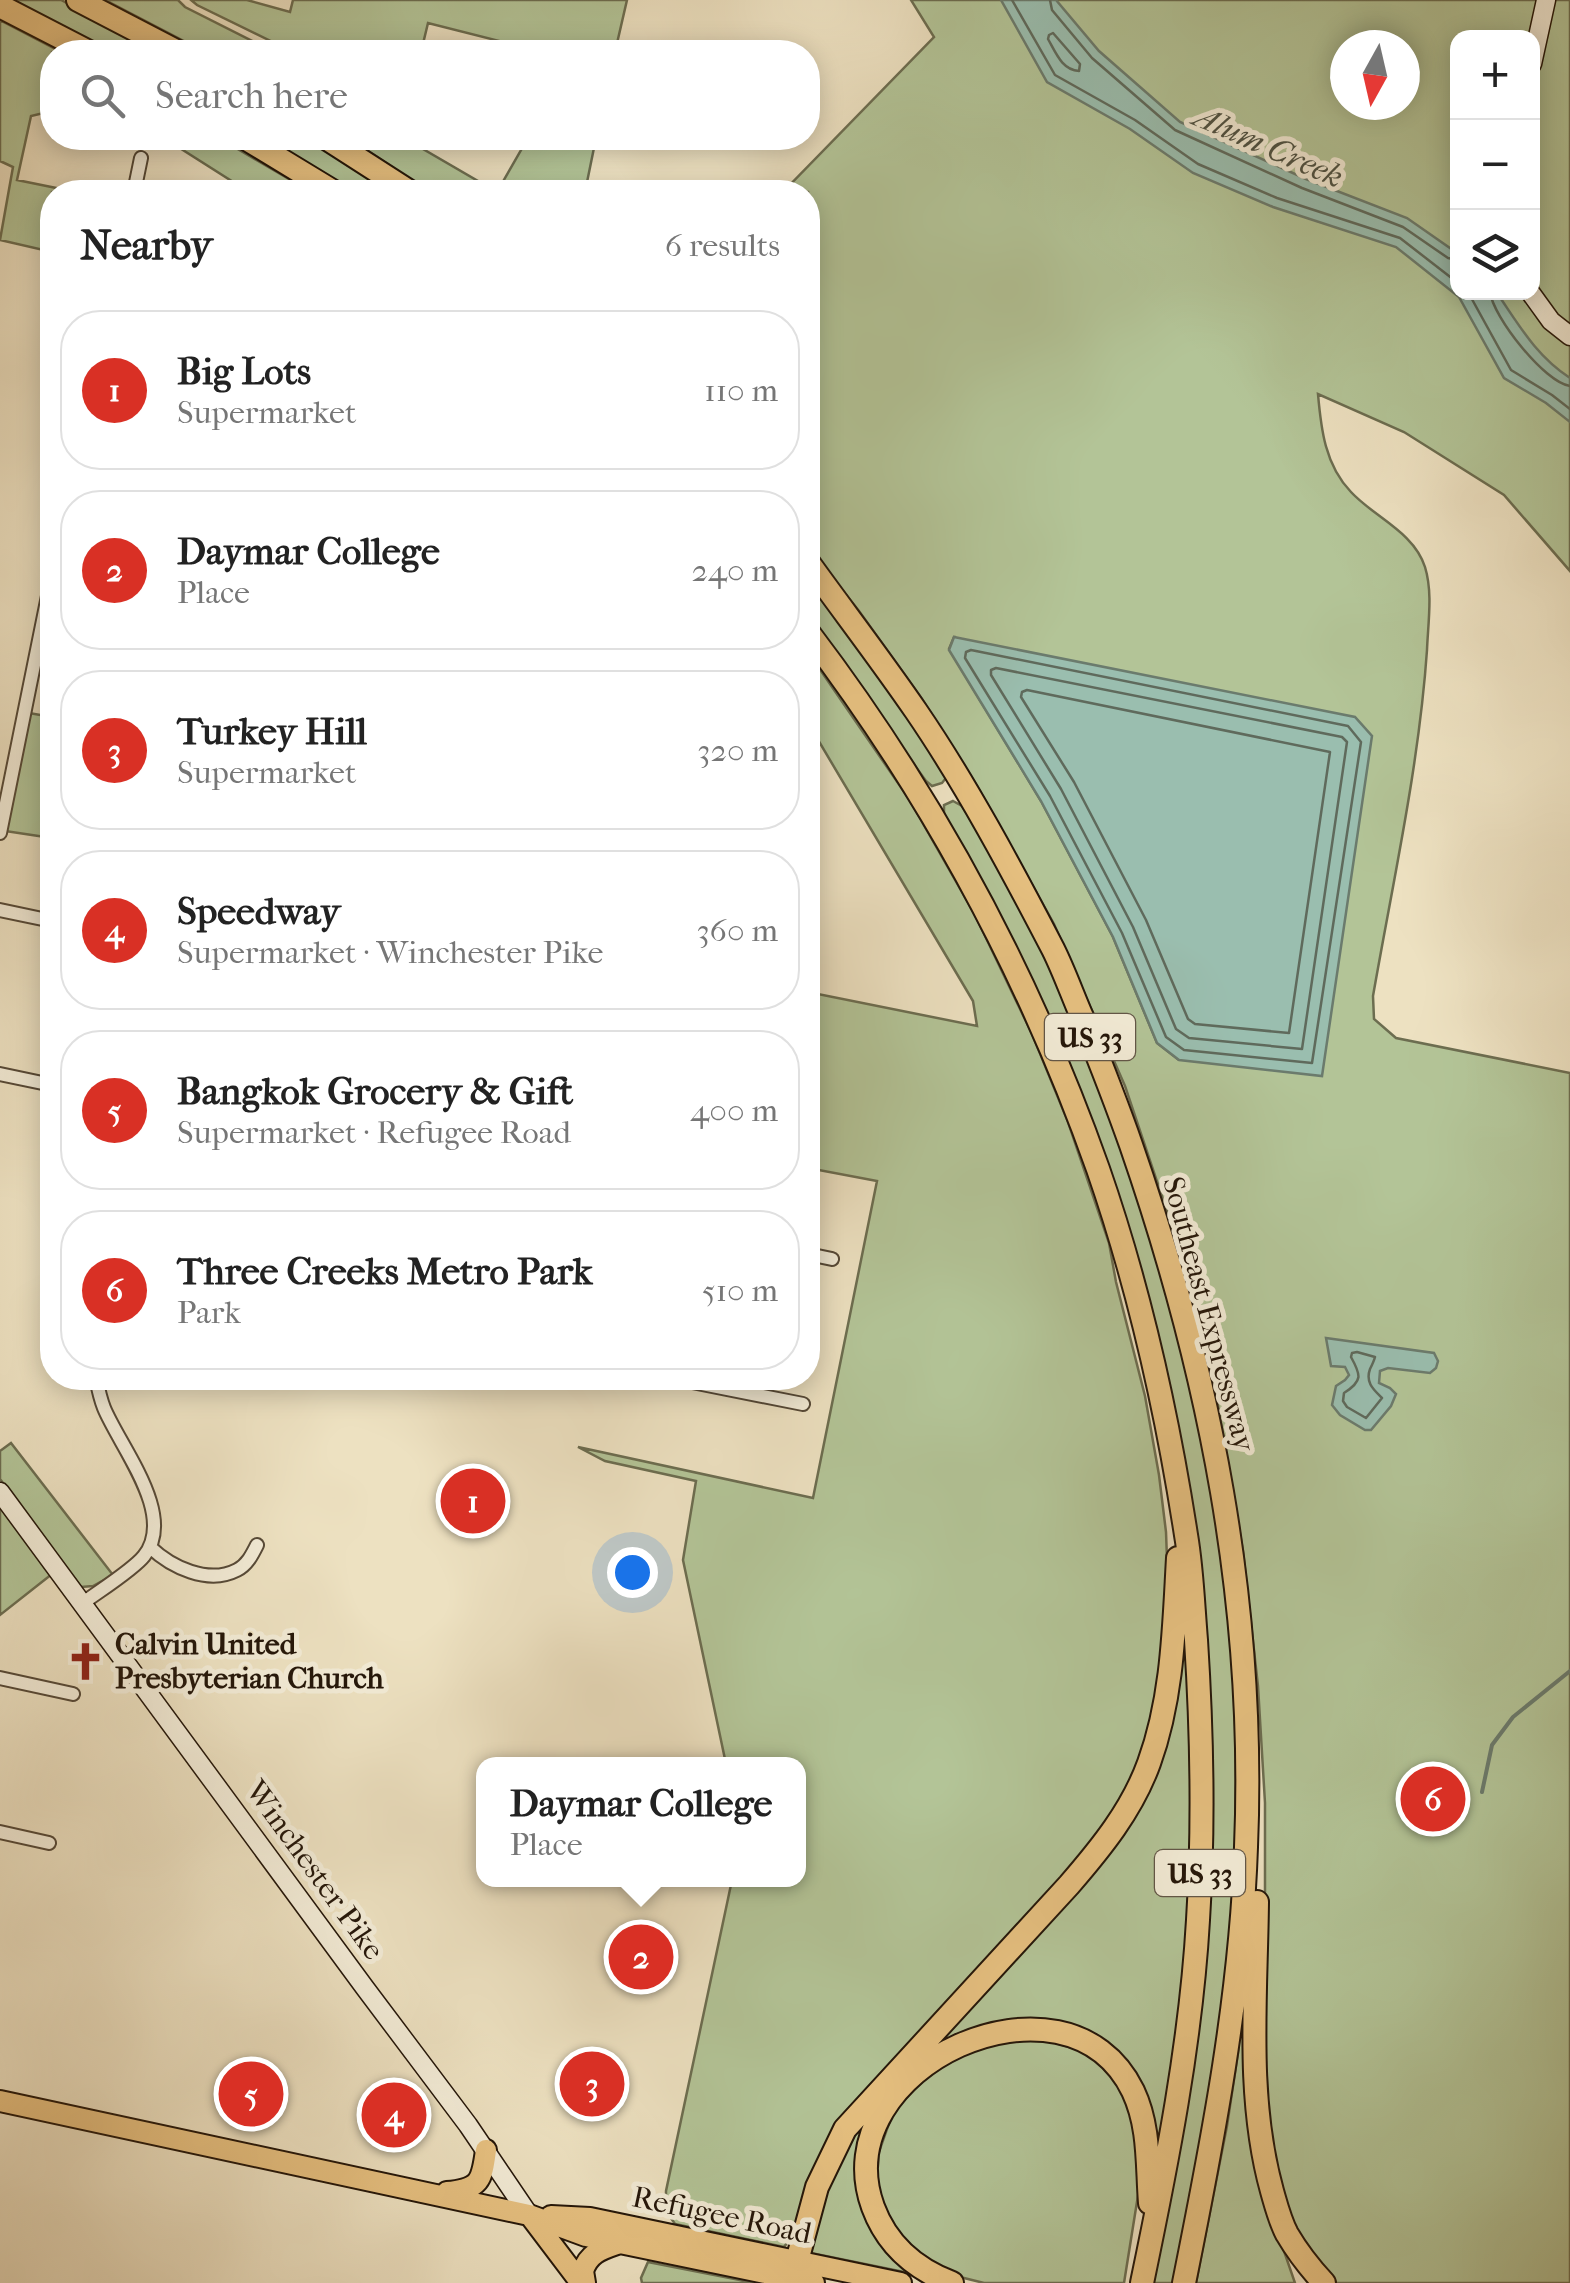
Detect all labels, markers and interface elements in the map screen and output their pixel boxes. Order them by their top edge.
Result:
north arrow [1330,30,1420,120]
map controls [1450,30,1540,300]
button: + [1450,30,1540,120]
search box [40,40,820,150]
icon: search [75,68,130,123]
text: Search here [155,73,348,118]
water label: Alum Creek [1185,96,1349,196]
button: − [1450,120,1540,210]
button: layers [1450,210,1540,300]
text: Nearby [80,221,212,270]
text: 6 results [665,227,780,264]
text: Big Lots [177,349,311,394]
text: 1 [109,372,120,409]
text: 110 m [704,372,778,409]
text: Supermarket [177,394,356,431]
text: Daymar College [177,529,440,574]
text: 2 [106,552,123,589]
text: 240 m [692,552,778,589]
text: Place [177,574,250,611]
text: Turkey Hill [177,709,367,754]
text: 3 [108,732,121,769]
text: 320 m [697,732,778,769]
text: Supermarket [177,754,356,791]
text: Speedway [177,889,340,934]
text: 4 [105,912,124,949]
text: 360 m [696,912,778,949]
text: Supermarket · Winchester Pike [177,934,603,971]
road number: US 33 [1045,1014,1135,1060]
text: Bangkok Grocery & Gift [177,1069,573,1114]
text: 5 [108,1092,121,1129]
text: 400 m [690,1092,778,1129]
text: Supermarket · Refugee Road [177,1114,571,1151]
street label: Southeast Expressway [1155,1173,1262,1456]
text: Three Creeks Metro Park [177,1249,592,1294]
text: 6 [106,1272,123,1309]
text: 510 m [702,1272,778,1309]
text: Park [177,1294,241,1331]
pin: 1 [440,1464,506,1538]
your location [607,1547,658,1598]
place label: Calvin United Presbyterian Church [115,1627,385,1696]
church icon: Calvin United Presbyterian Church [64,1640,106,1682]
popup [476,1757,806,1887]
pin: 6 [1400,1762,1466,1836]
street label: Winchester Pike [237,1773,391,1967]
text: Daymar College [510,1781,772,1826]
text: Place [510,1826,583,1863]
road number: US 33 [1155,1850,1245,1896]
pin: 2 [608,1920,674,1994]
pin: 3 [560,2046,624,2122]
pin: 5 [218,2056,284,2132]
pin: 4 [362,2078,426,2152]
street label: Refugee Road [629,2179,815,2252]

